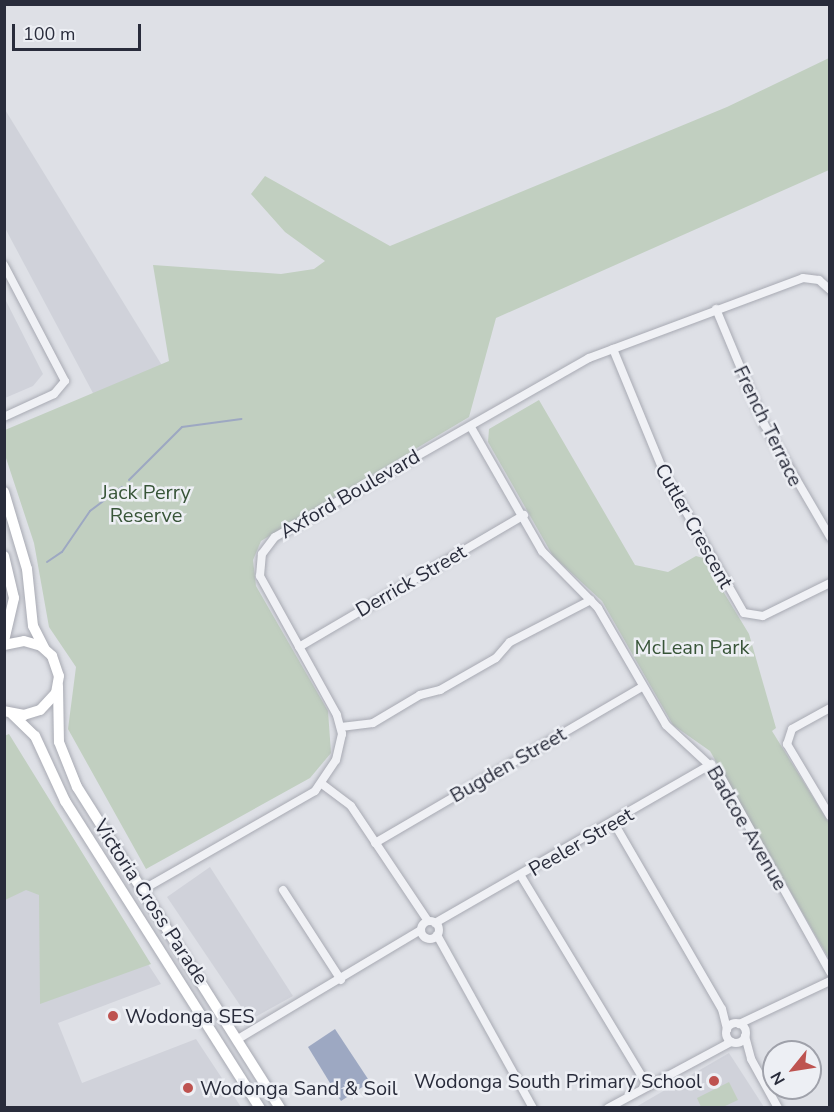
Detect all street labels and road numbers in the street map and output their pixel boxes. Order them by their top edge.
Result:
street label: French Terrace [728,362,808,490]
street label: Axford Boulevard [276,444,424,544]
street label: Cutler Crescent [650,459,738,593]
street label: Derrick Street [352,540,470,622]
street label: Bugden Street [446,722,570,808]
street label: Badcoe Avenue [702,761,792,895]
street label: Peeler Street [524,802,638,882]
street label: Victoria Cross Parade [89,815,213,989]

